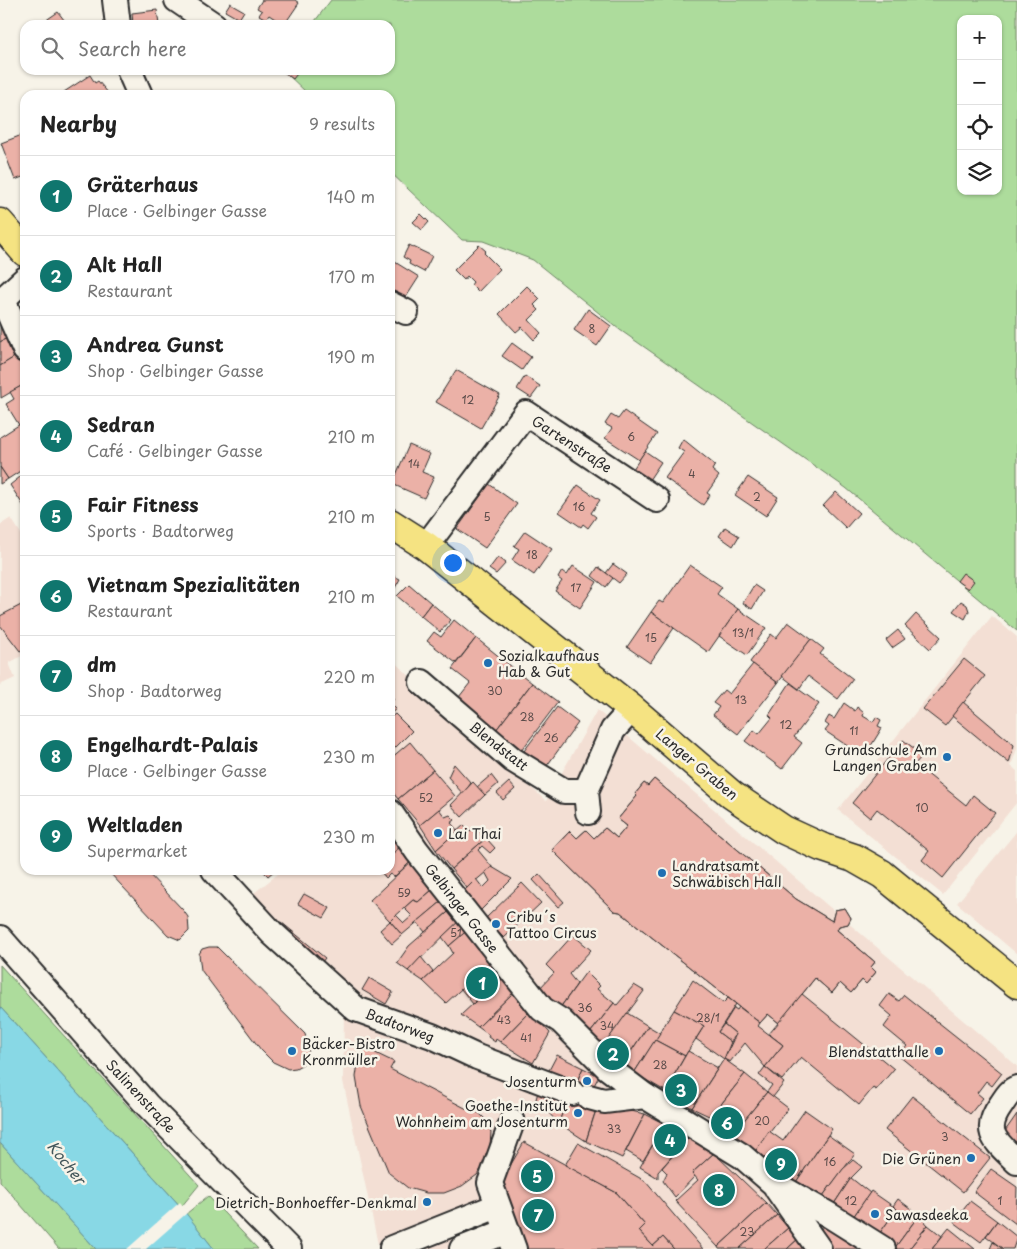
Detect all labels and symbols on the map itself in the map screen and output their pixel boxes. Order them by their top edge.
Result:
house number: 8 [589,320,596,337]
house number: 12 [462,391,475,408]
street label: Gartenstraße [528,410,616,478]
house number: 6 [627,428,635,445]
house number: 14 [408,455,420,472]
house number: 4 [688,465,696,482]
house number: 2 [753,488,761,505]
house number: 16 [573,498,586,515]
house number: 5 [483,508,491,525]
house number: 18 [526,546,538,563]
your location [440,550,466,576]
house number: 17 [571,579,582,596]
house number: 13/1 [732,624,754,641]
house number: 15 [645,629,657,646]
place label: Sozialkaufhaus Hab & Gut [498,645,599,682]
marker: Sozialkaufhaus Hab & Gut [482,657,494,669]
house number: 30 [487,682,503,699]
house number: 13 [735,691,747,708]
house number: 28 [520,708,534,725]
street label: Blendstatt [465,716,533,776]
house number: 12 [780,716,793,733]
house number: 11 [849,722,859,739]
street label: Langer Graben [651,723,743,805]
house number: 26 [543,729,559,746]
place label: Grundschule Am Langen Graben [825,739,937,776]
marker: Grundschule Am Langen Graben [941,751,953,763]
house number: 52 [419,789,433,806]
house number: 10 [916,799,928,816]
place label: Lai Thai [448,823,501,844]
marker: Lai Thai [432,827,444,839]
place label: Landratsamt Schwäbisch Hall [672,855,781,892]
street label: Gelbinger Gasse [420,859,504,957]
marker: Landratsamt Schwäbisch Hall [656,867,668,879]
house number: 59 [397,884,411,901]
place label: Cribu´s Tattoo Circus [506,906,596,943]
marker: Cribu´s Tattoo Circus [490,918,502,930]
house number: 51 [450,924,462,941]
pin: 1 [466,964,498,1002]
house number: 36 [578,999,593,1016]
street label: Badtorweg [362,1003,438,1047]
house number: 28/1 [696,1009,720,1026]
house number: 43 [497,1011,511,1028]
house number: 34 [600,1017,614,1034]
house number: 41 [520,1029,532,1046]
place label: Bäcker-Bistro Kronmüller [302,1033,396,1070]
pin: 2 [597,1035,629,1073]
place label: Blendstatthalle [828,1041,929,1062]
marker: Bäcker-Bistro Kronmüller [286,1045,298,1057]
marker: Blendstatthalle [933,1045,945,1057]
street label: Salinenstraße [101,1055,181,1137]
house number: 28 [653,1056,667,1073]
place label: Josenturm [505,1071,577,1092]
pin: 3 [665,1071,697,1109]
marker: Josenturm [581,1075,593,1087]
place label: Goethe-Institut Wohnheim am Josenturm [396,1095,568,1132]
pin: 6 [711,1104,743,1142]
marker: Goethe-Institut Wohnheim am Josenturm [572,1107,584,1119]
house number: 20 [754,1112,770,1129]
house number: 33 [607,1120,621,1137]
pin: 4 [654,1121,686,1159]
house number: 3 [941,1128,949,1145]
water label: Kocher [42,1135,93,1190]
pin: 9 [765,1145,797,1183]
place label: Die Grünen [882,1148,961,1169]
marker: Die Grünen [965,1152,977,1164]
house number: 16 [824,1153,837,1170]
pin: 5 [521,1157,553,1195]
pin: 8 [703,1171,735,1209]
place label: Dietrich-Bonhoeffer-Denkmal [215,1192,417,1213]
house number: 12 [845,1192,858,1209]
house number: 1 [998,1192,1003,1209]
marker: Dietrich-Bonhoeffer-Denkmal [421,1196,433,1208]
pin: 7 [522,1196,554,1234]
place label: Sawasdeeka [885,1204,968,1225]
marker: Sawasdeeka [869,1208,881,1220]
house number: 23 [740,1223,754,1240]

